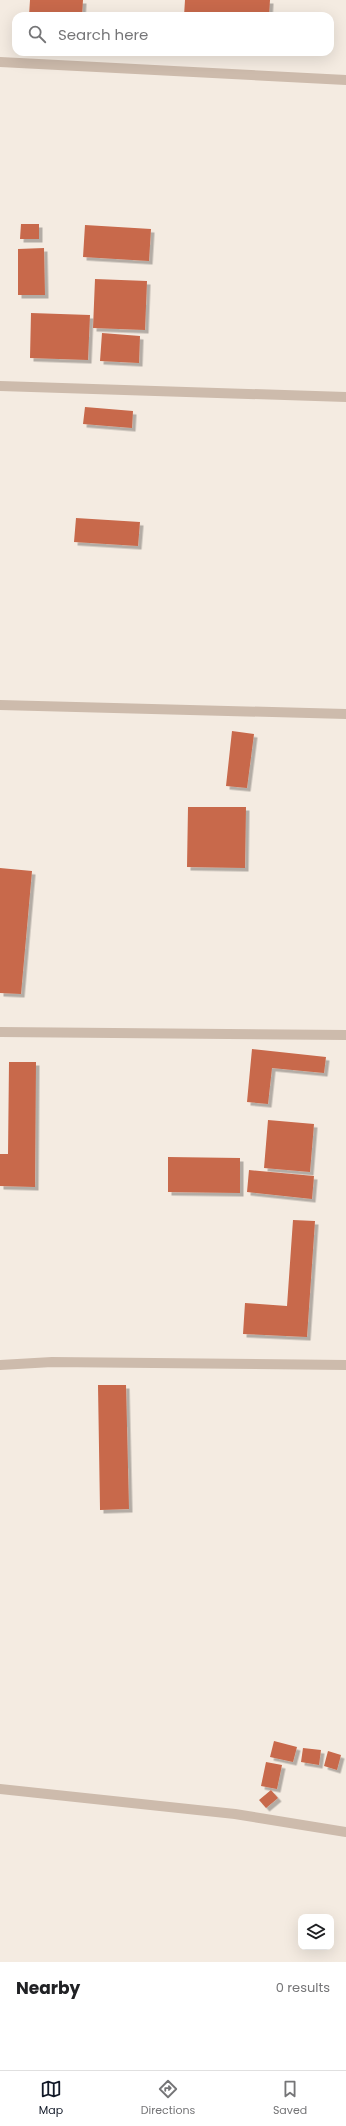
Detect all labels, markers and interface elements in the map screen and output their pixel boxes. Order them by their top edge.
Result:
search box [12,12,334,56]
icon: search [26,23,48,45]
text: Search here [58,24,148,45]
map controls [298,1914,334,1950]
button: layers [298,1914,334,1950]
text: Nearby [16,1976,80,2000]
text: 0 results [276,1978,330,1997]
tab: Map [39,2078,63,2119]
tab: Directions [141,2078,195,2119]
tab: Saved [273,2078,307,2119]

